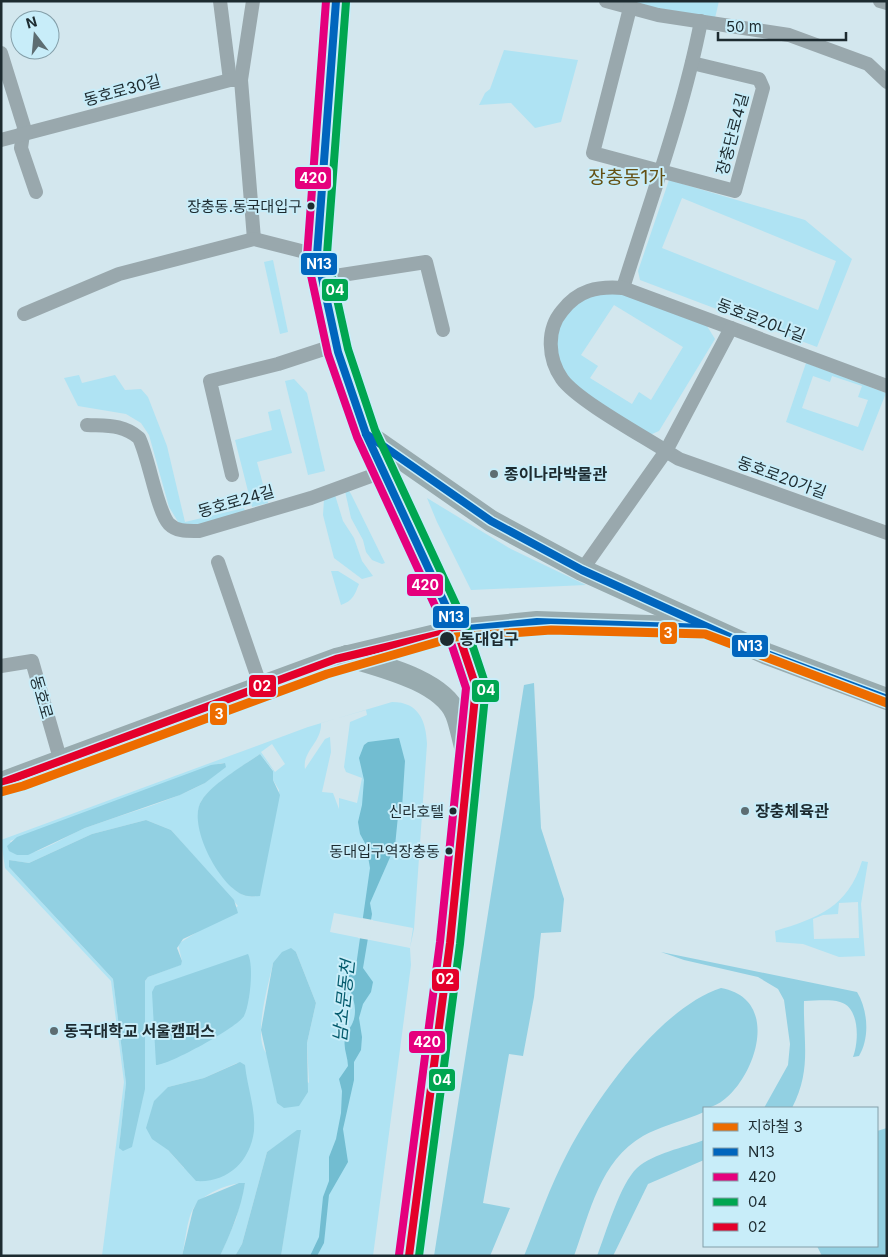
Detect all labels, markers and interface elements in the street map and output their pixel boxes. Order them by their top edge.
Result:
north arrow [10,10,60,60]
scale bar [718,10,846,42]
text: N [24,12,39,32]
text: 50 m [726,17,762,36]
street label: 동호로30길 [81,70,163,110]
street label: 장충단로4길 [711,91,753,177]
line badge: 420 [294,166,332,190]
district label: 장충동1가 [588,166,666,189]
text: 420 [299,169,327,186]
place label: 장충동.동국대입구 [187,197,302,216]
marker: 장충동.동국대입구 [306,201,316,211]
line badge: N13 [300,252,338,276]
text: N13 [306,255,332,272]
line badge: 04 [321,278,349,302]
text: 04 [326,281,344,298]
street label: 동호로20나길 [714,294,808,346]
street label: 동호로20가길 [735,452,829,502]
place label: 종이나라박물관 [504,464,607,484]
marker: 종이나라박물관 [488,468,500,480]
street label: 동호로24길 [195,481,277,521]
line badge: 420 [406,573,444,597]
text: 420 [411,576,439,593]
line badge: N13 [432,605,470,629]
text: N13 [438,608,464,625]
line badge: 3 [659,621,678,645]
text: 3 [663,624,673,641]
place label: 동대입구 [460,629,519,649]
marker: 동대입구 [438,630,456,648]
line badge: N13 [731,634,769,658]
text: N13 [737,637,763,654]
street label: 동호로 [26,673,58,721]
line badge: 02 [248,674,277,698]
text: 02 [253,677,271,694]
line badge: 04 [471,679,500,703]
text: 04 [477,681,495,698]
line badge: 3 [209,702,228,726]
text: 3 [214,705,224,722]
place label: 장충체육관 [755,801,829,821]
place label: 신라호텔 [389,802,444,821]
marker: 장충체육관 [739,805,751,817]
marker: 신라호텔 [448,806,458,816]
place label: 동대입구역장충동 [330,842,440,861]
marker: 동대입구역장충동 [444,846,454,856]
water label: 남소문동천 [329,956,359,1043]
line badge: 02 [431,968,460,992]
text: 02 [436,970,454,987]
place label: 동국대학교 서울캠퍼스 [64,1021,215,1041]
marker: 동국대학교 서울캠퍼스 [48,1025,60,1037]
line badge: 420 [408,1030,446,1054]
text: 420 [413,1033,441,1050]
line badge: 04 [428,1068,456,1092]
text: 04 [433,1071,451,1088]
legend [703,1107,878,1247]
text: 지하철 3 [748,1117,803,1136]
text: N13 [748,1142,775,1161]
text: 420 [748,1167,776,1186]
text: 04 [748,1192,767,1211]
text: 02 [748,1217,767,1236]

